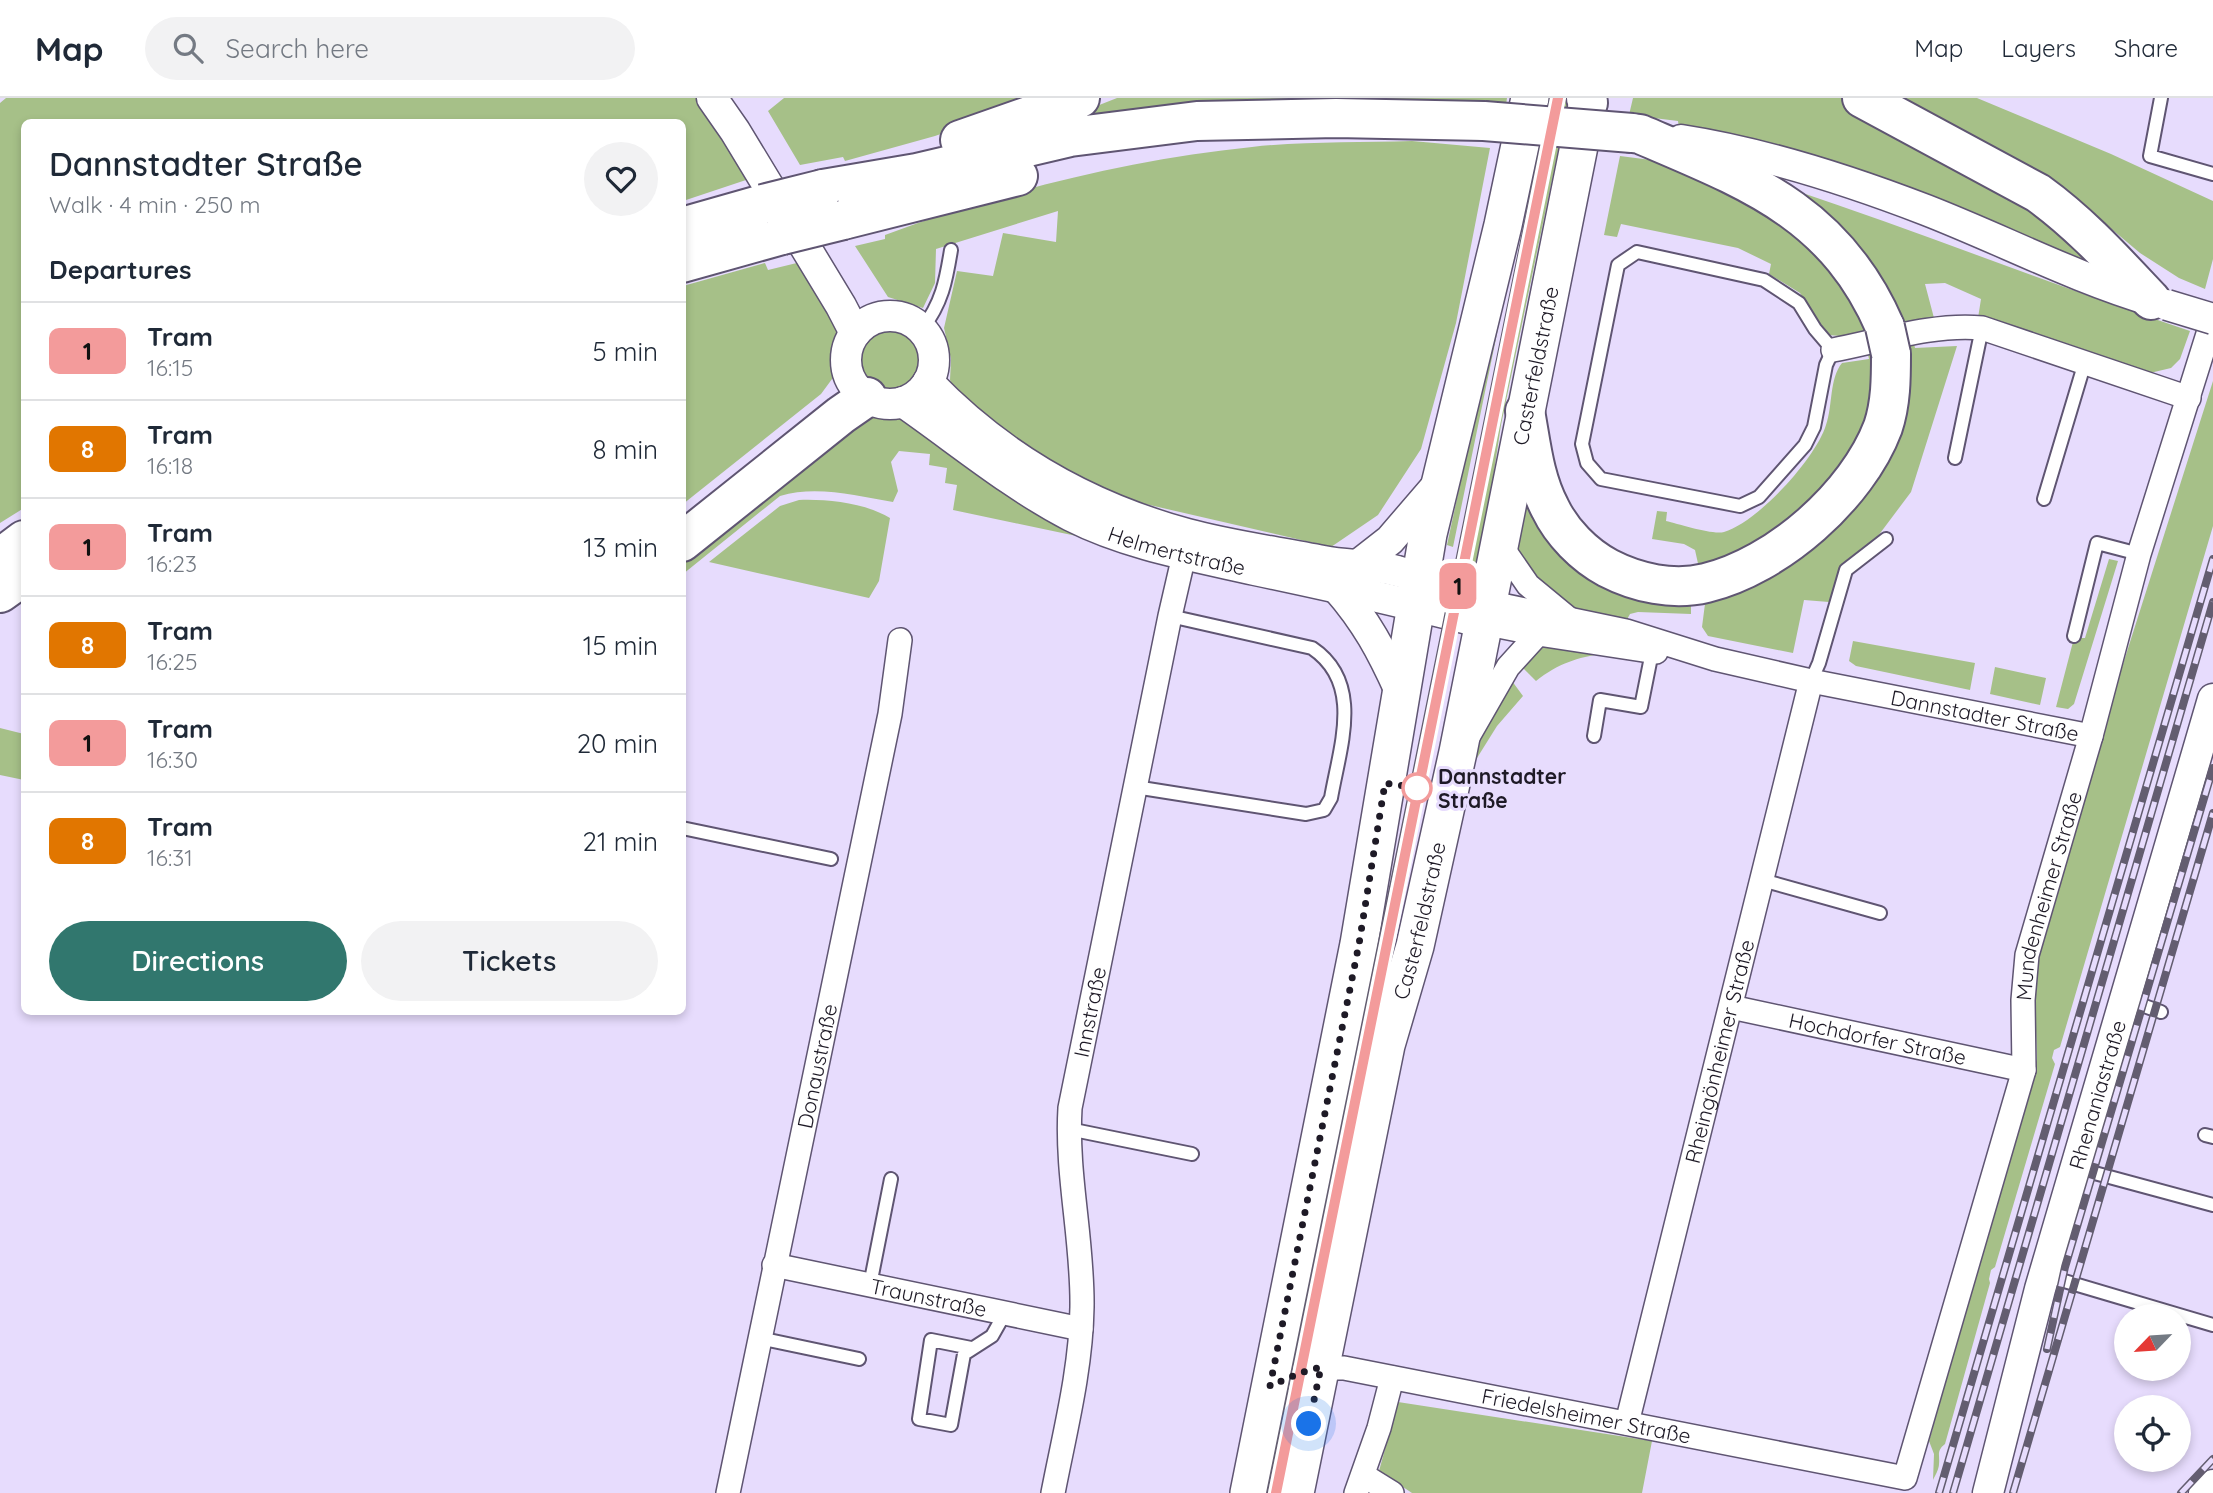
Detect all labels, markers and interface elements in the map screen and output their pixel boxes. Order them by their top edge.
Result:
search box [145,17,635,80]
text: Map [35,28,103,69]
icon: search [169,29,207,67]
text: Search here [225,32,369,65]
text: Map [1914,33,1963,63]
text: Layers [2001,33,2076,63]
text: Share [2114,33,2178,63]
button: heart [584,142,658,216]
text: Dannstadter Straße [49,143,363,184]
text: Walk · 4 min · 250 m [49,190,260,219]
text: Departures [49,253,192,286]
street label: Casterfeldstraße [1507,284,1564,447]
text: Tram [147,320,213,353]
text: 5 min [592,335,658,368]
text: 1 [83,336,92,366]
text: 16:15 [147,353,193,382]
text: Tram [147,418,213,451]
text: 8 min [593,433,658,466]
text: 8 [81,434,94,464]
text: 16:18 [147,451,193,480]
text: Tram [147,516,213,549]
street label: Helmertstraße [1105,520,1248,580]
text: 13 min [583,531,658,564]
text: 1 [83,532,92,562]
text: 16:23 [147,549,197,578]
line badge: 1 [1435,563,1481,609]
text: 1 [1453,571,1463,601]
text: Tram [147,614,213,647]
text: 15 min [583,629,658,662]
text: 8 [81,630,94,660]
text: 16:25 [147,647,197,676]
street label: Dannstadter Straße [1888,684,2081,746]
text: Tram [147,712,213,745]
text: 20 min [577,727,658,760]
text: 1 [83,728,92,758]
text: 16:30 [147,745,198,774]
place label: Dannstadter Straße [1438,763,1566,813]
marker: Dannstadter Straße [1402,773,1432,803]
street label: Mundenheimer Straße [2010,788,2087,1002]
text: Tram [147,810,213,843]
text: 21 min [583,825,658,858]
text: 8 [81,826,94,856]
street label: Casterfeldstraße [1387,839,1451,1002]
text: 16:31 [147,843,193,872]
button: Directions [49,921,347,1001]
button: Tickets [361,921,658,1001]
street label: Rheingönheimer Straße [1679,937,1759,1166]
street label: Innstraße [1068,965,1111,1060]
street label: Donaustraße [791,1001,842,1131]
street label: Hochdorfer Straße [1787,1007,1969,1070]
street label: Rhenaniastraße [2063,1017,2131,1172]
street label: Traunstraße [868,1272,989,1322]
north arrow [2114,1304,2191,1381]
map controls [2114,1304,2191,1472]
street label: Friedelsheimer Straße [1479,1382,1693,1449]
button: locate [2114,1395,2191,1472]
your location [1291,1406,1326,1441]

